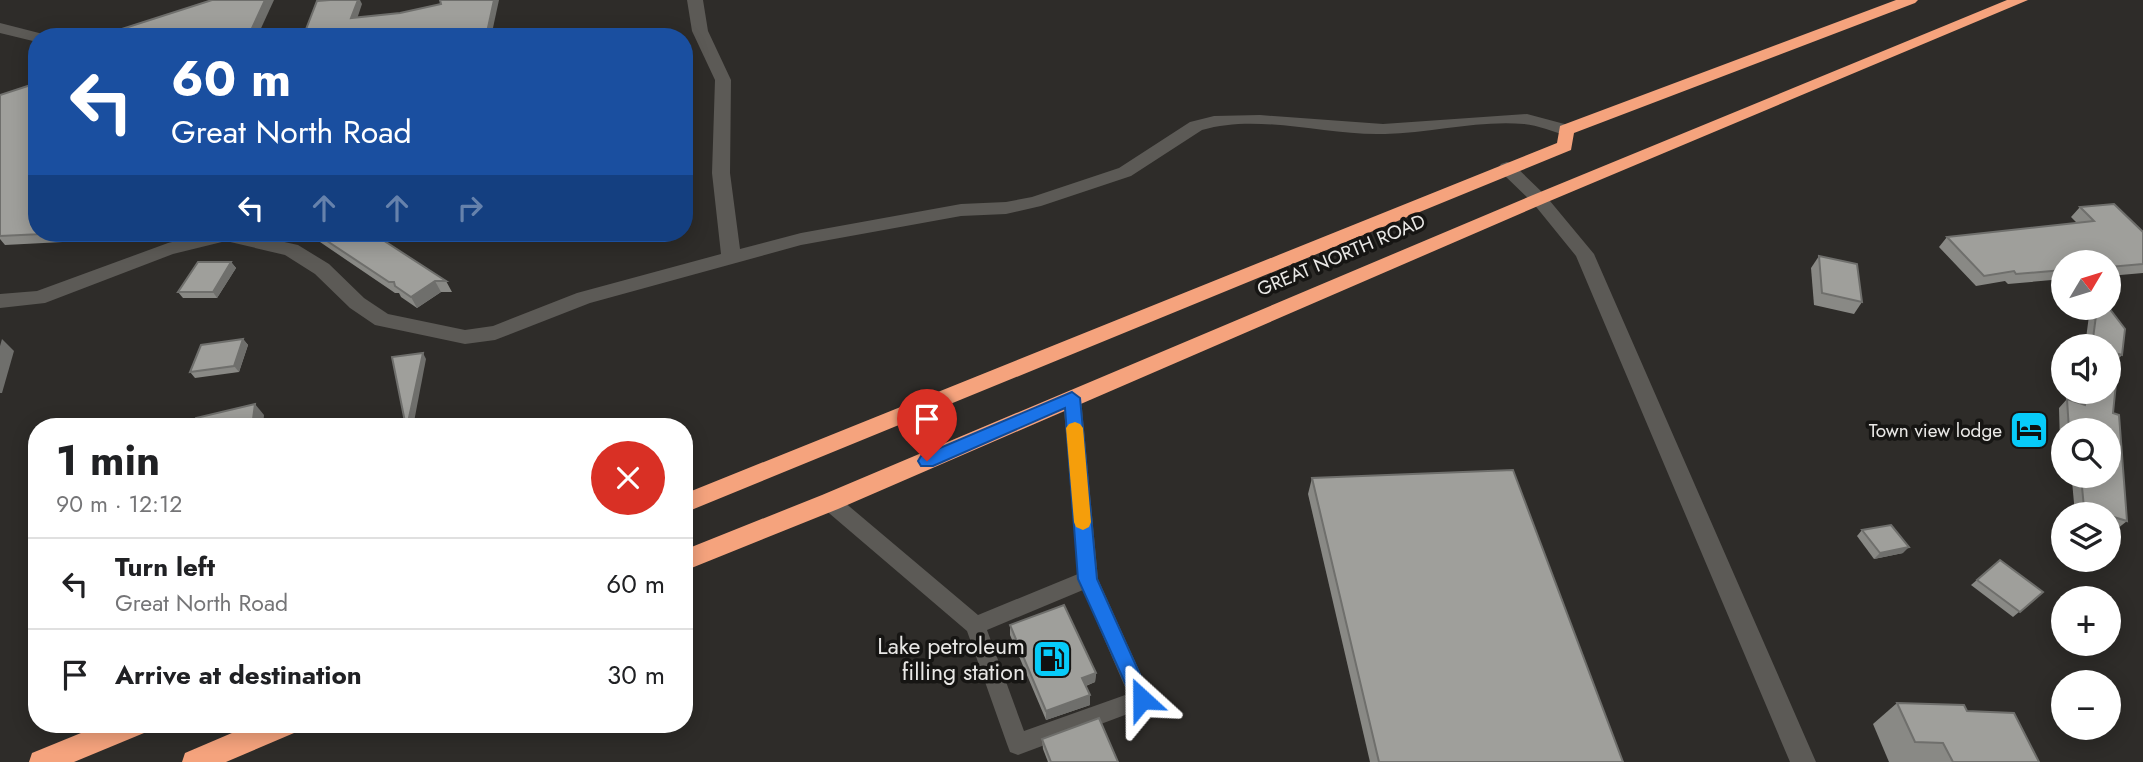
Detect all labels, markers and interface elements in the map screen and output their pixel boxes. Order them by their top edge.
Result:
text: 60 m [171,44,291,114]
icon: left [56,56,147,147]
text: Great North Road [171,109,412,155]
icon: left [232,189,270,227]
icon: ahead [305,189,343,227]
icon: ahead [378,189,416,227]
icon: right [451,189,489,227]
street label: GREAT NORTH ROAD [1253,207,1429,303]
north arrow [2051,250,2121,320]
map controls [2051,250,2121,740]
button: sound [2051,334,2121,404]
pin [897,389,957,461]
icon: arrive [908,400,946,438]
hotel icon: Town view lodge [2008,409,2050,451]
place label: Town view lodge [1869,417,2002,444]
button: search [2051,418,2121,488]
text: 1 min [56,430,160,491]
button: close [591,441,665,515]
text: 90 m · 12:12 [56,487,182,521]
button: layers [2051,502,2121,572]
text: Turn left [115,548,215,586]
icon: left [56,565,94,603]
text: 60 m [606,565,665,603]
text: Great North Road [115,586,288,620]
button: + [2051,586,2121,656]
place label: Lake petroleum filling station [877,629,1025,689]
fuel station icon: Lake petroleum filling station [1031,638,1073,680]
icon: arrive [56,656,94,694]
text: Arrive at destination [115,656,362,694]
text: 30 m [607,656,665,694]
position arrow [1105,662,1179,736]
button: − [2051,670,2121,740]

